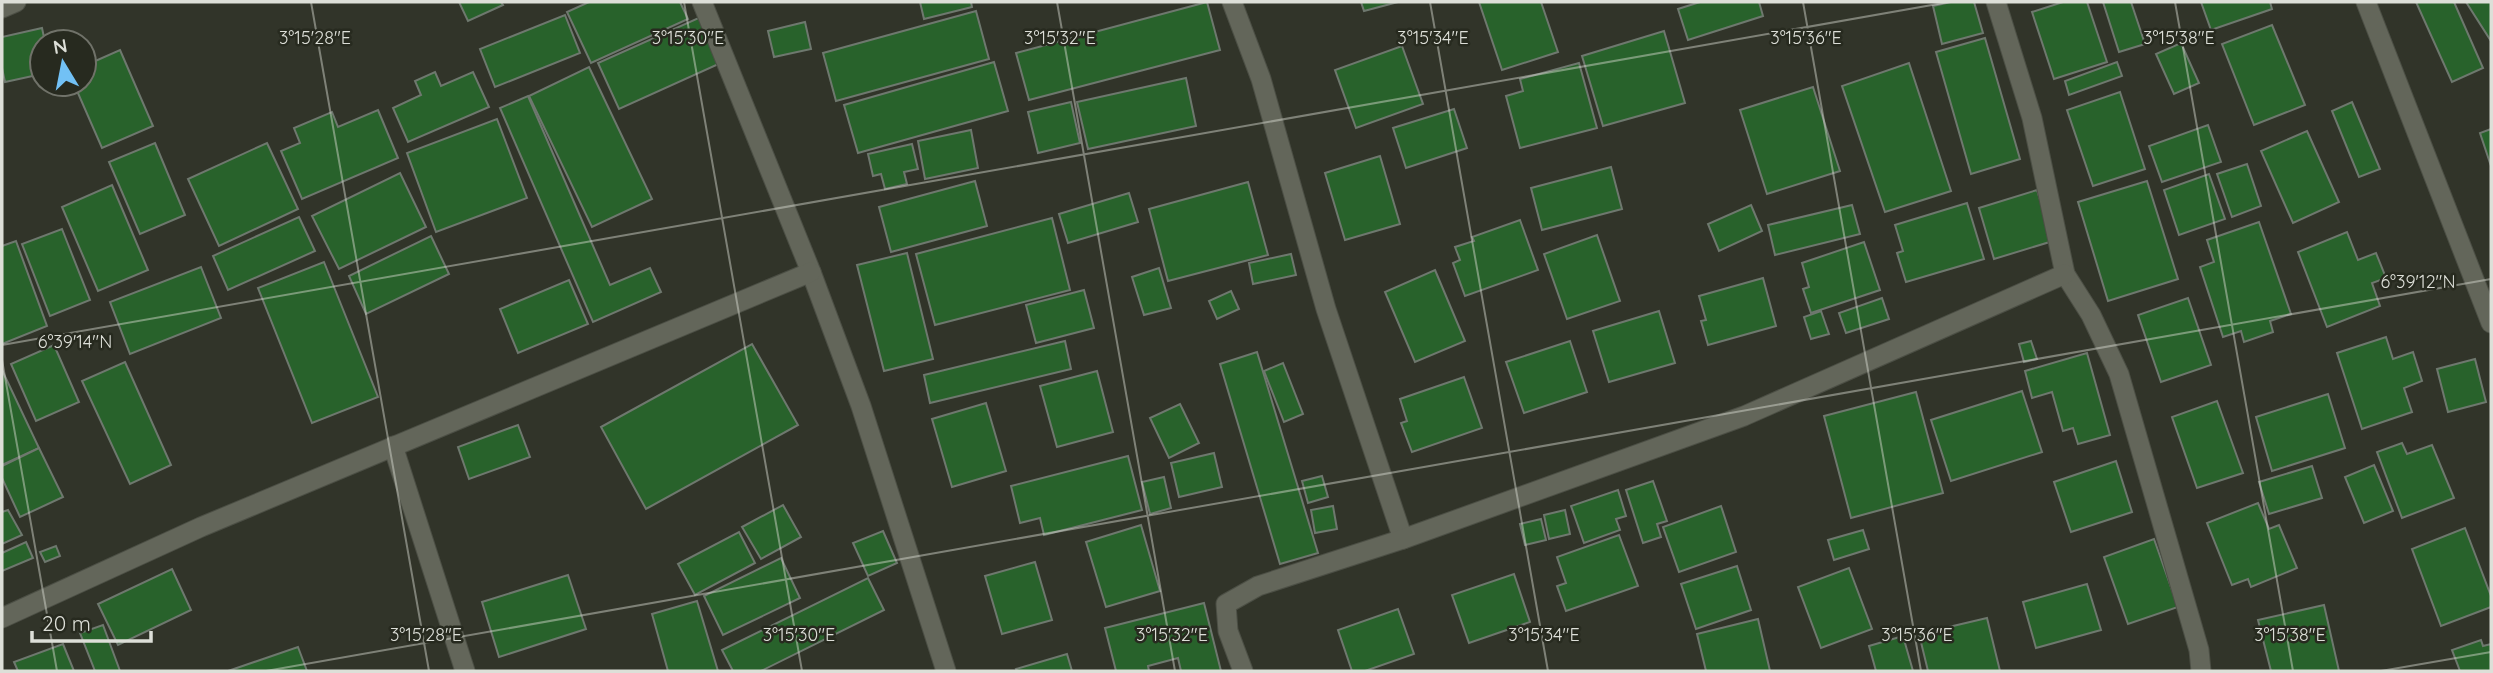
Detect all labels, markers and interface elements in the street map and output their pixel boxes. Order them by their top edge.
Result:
text: 3°15'28"E [279,26,351,49]
text: 3°15'30"E [652,26,724,49]
text: 3°15'32"E [1024,26,1096,49]
text: 3°15'34"E [1397,26,1469,49]
text: 3°15'36"E [1770,26,1842,49]
text: 3°15'38"E [2143,26,2215,49]
north arrow [28,28,98,98]
text: N [51,33,69,59]
text: 6°39'12"N [2380,270,2456,293]
text: 6°39'14"N [38,330,112,353]
scale bar [32,600,150,644]
text: 20 m [42,610,91,636]
text: 3°15'28"E [390,623,462,646]
text: 3°15'30"E [763,623,835,646]
text: 3°15'32"E [1136,623,1208,646]
text: 3°15'34"E [1508,623,1580,646]
text: 3°15'36"E [1881,623,1953,646]
text: 3°15'38"E [2254,623,2326,646]

